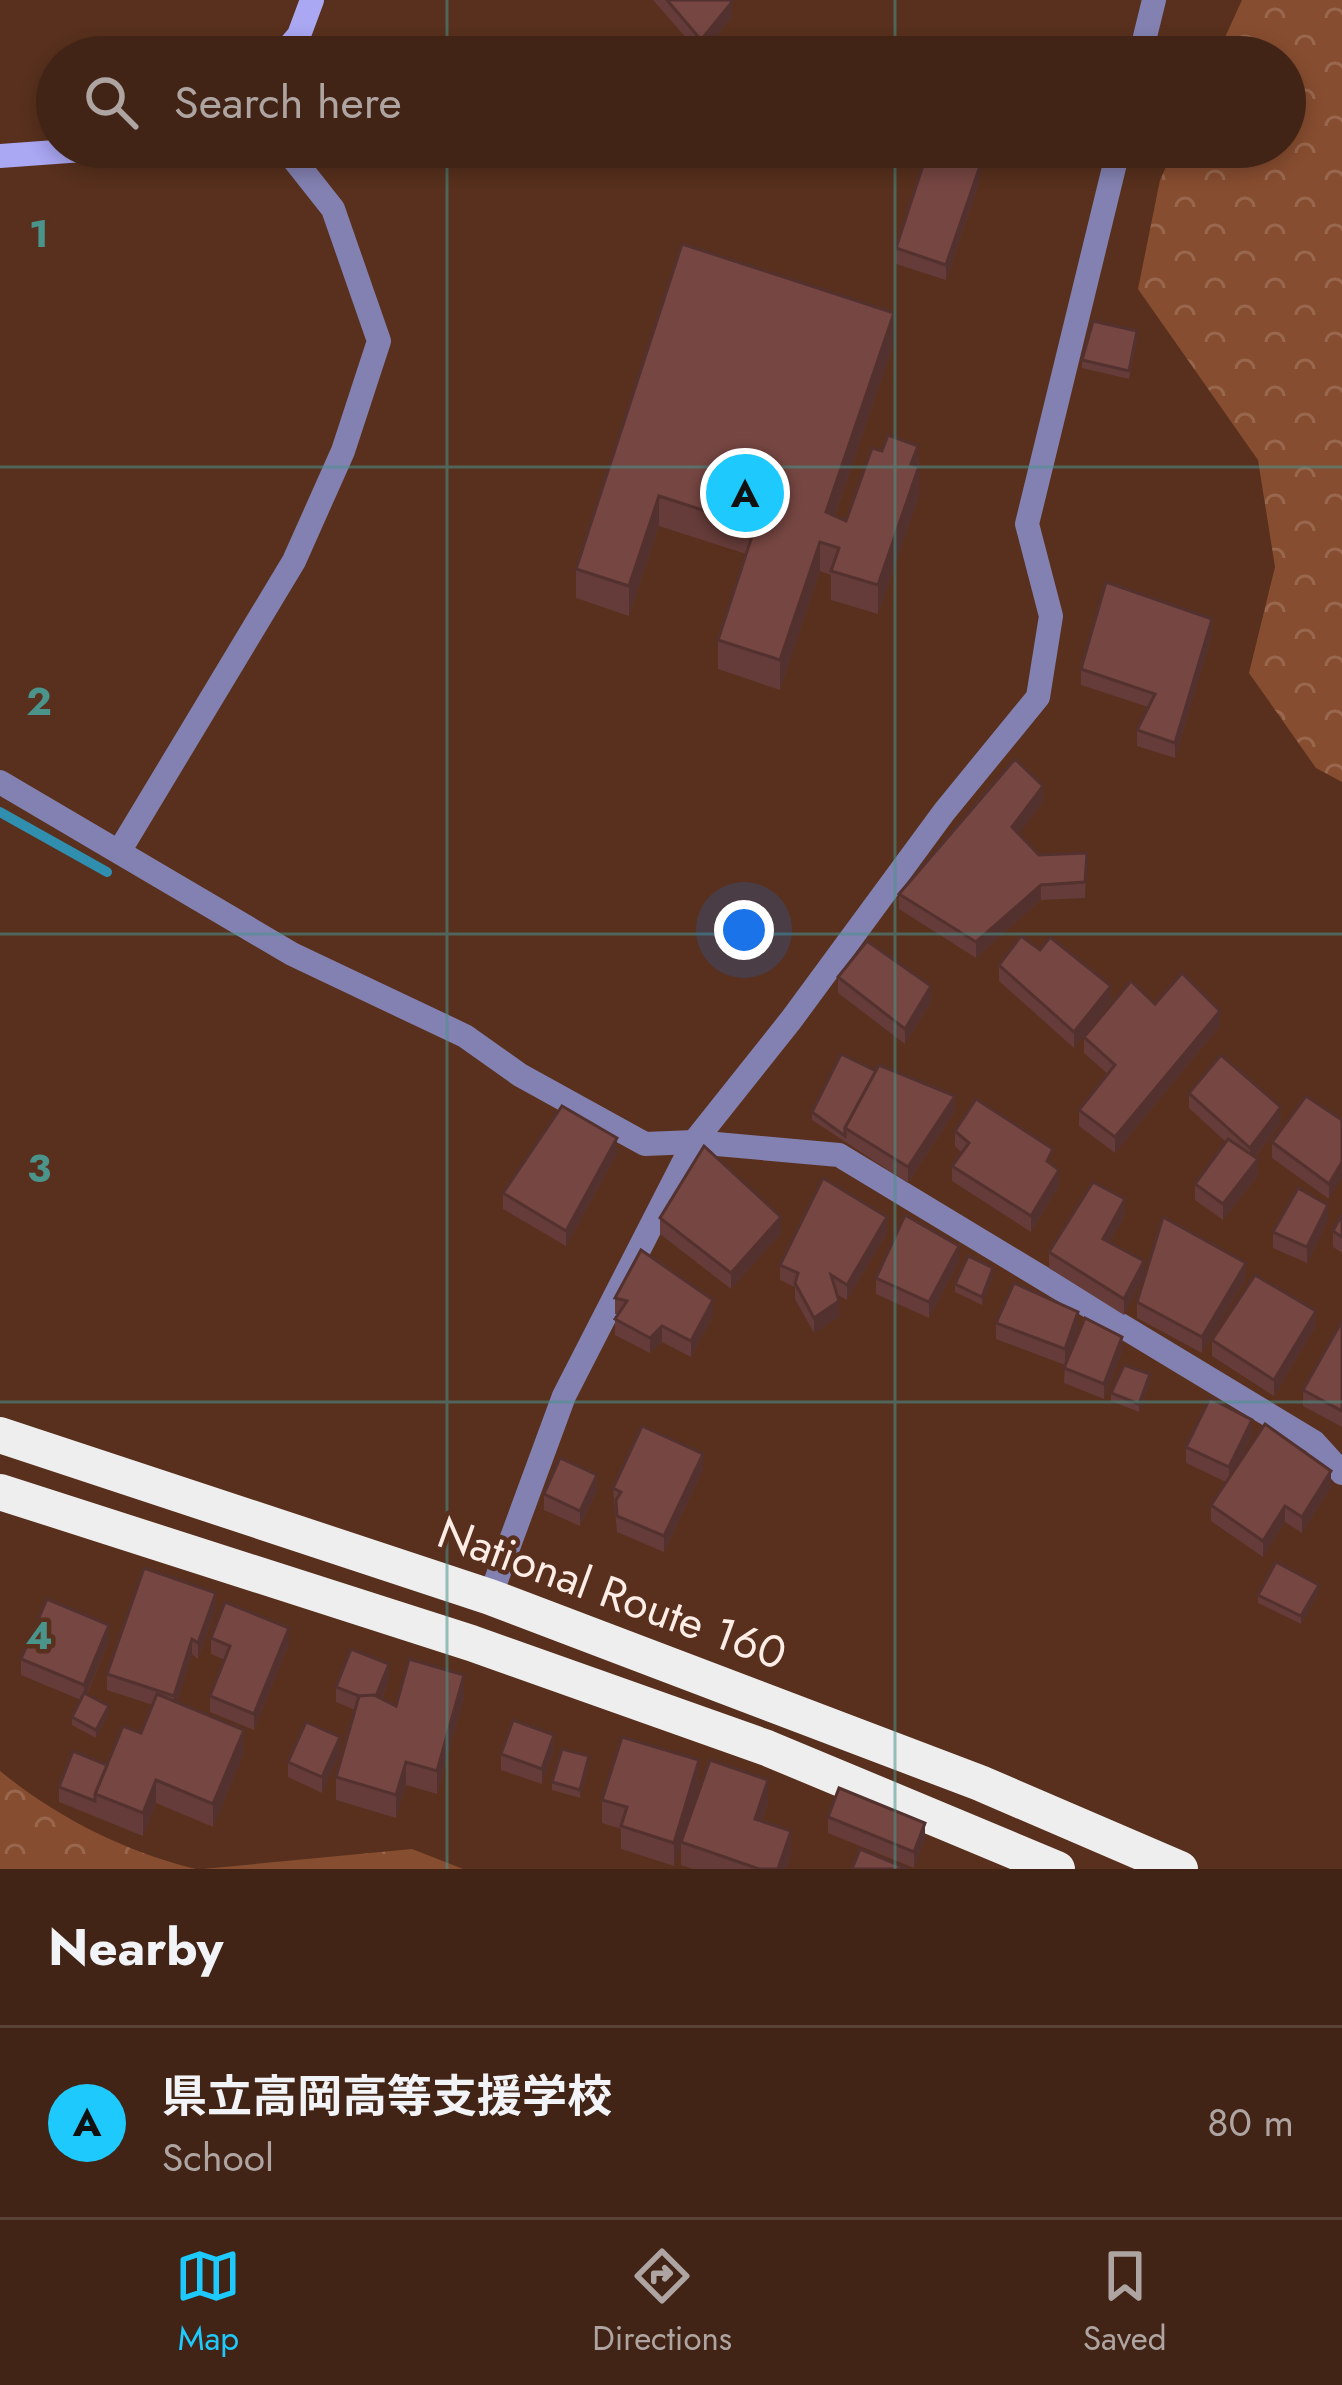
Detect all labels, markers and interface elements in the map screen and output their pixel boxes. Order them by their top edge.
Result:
search box [36,36,1306,168]
icon: search [78,69,144,135]
text: Search here [174,70,402,135]
text: 1 [29,205,49,262]
pin: A [706,448,784,538]
text: 2 [26,673,52,730]
your location [714,900,774,960]
text: 3 [27,1140,51,1197]
street label: National Route 160 [429,1500,795,1686]
text: 4 [25,1607,53,1664]
text: Nearby [48,1910,223,1984]
text: 県立高岡高等支援学校 [162,2064,612,2129]
text: A [73,2094,101,2151]
text: 80 m [1207,2094,1294,2151]
text: School [162,2129,274,2186]
tab: Map [175,2243,241,2362]
tab: Directions [592,2243,732,2362]
tab: Saved [1083,2243,1167,2362]

